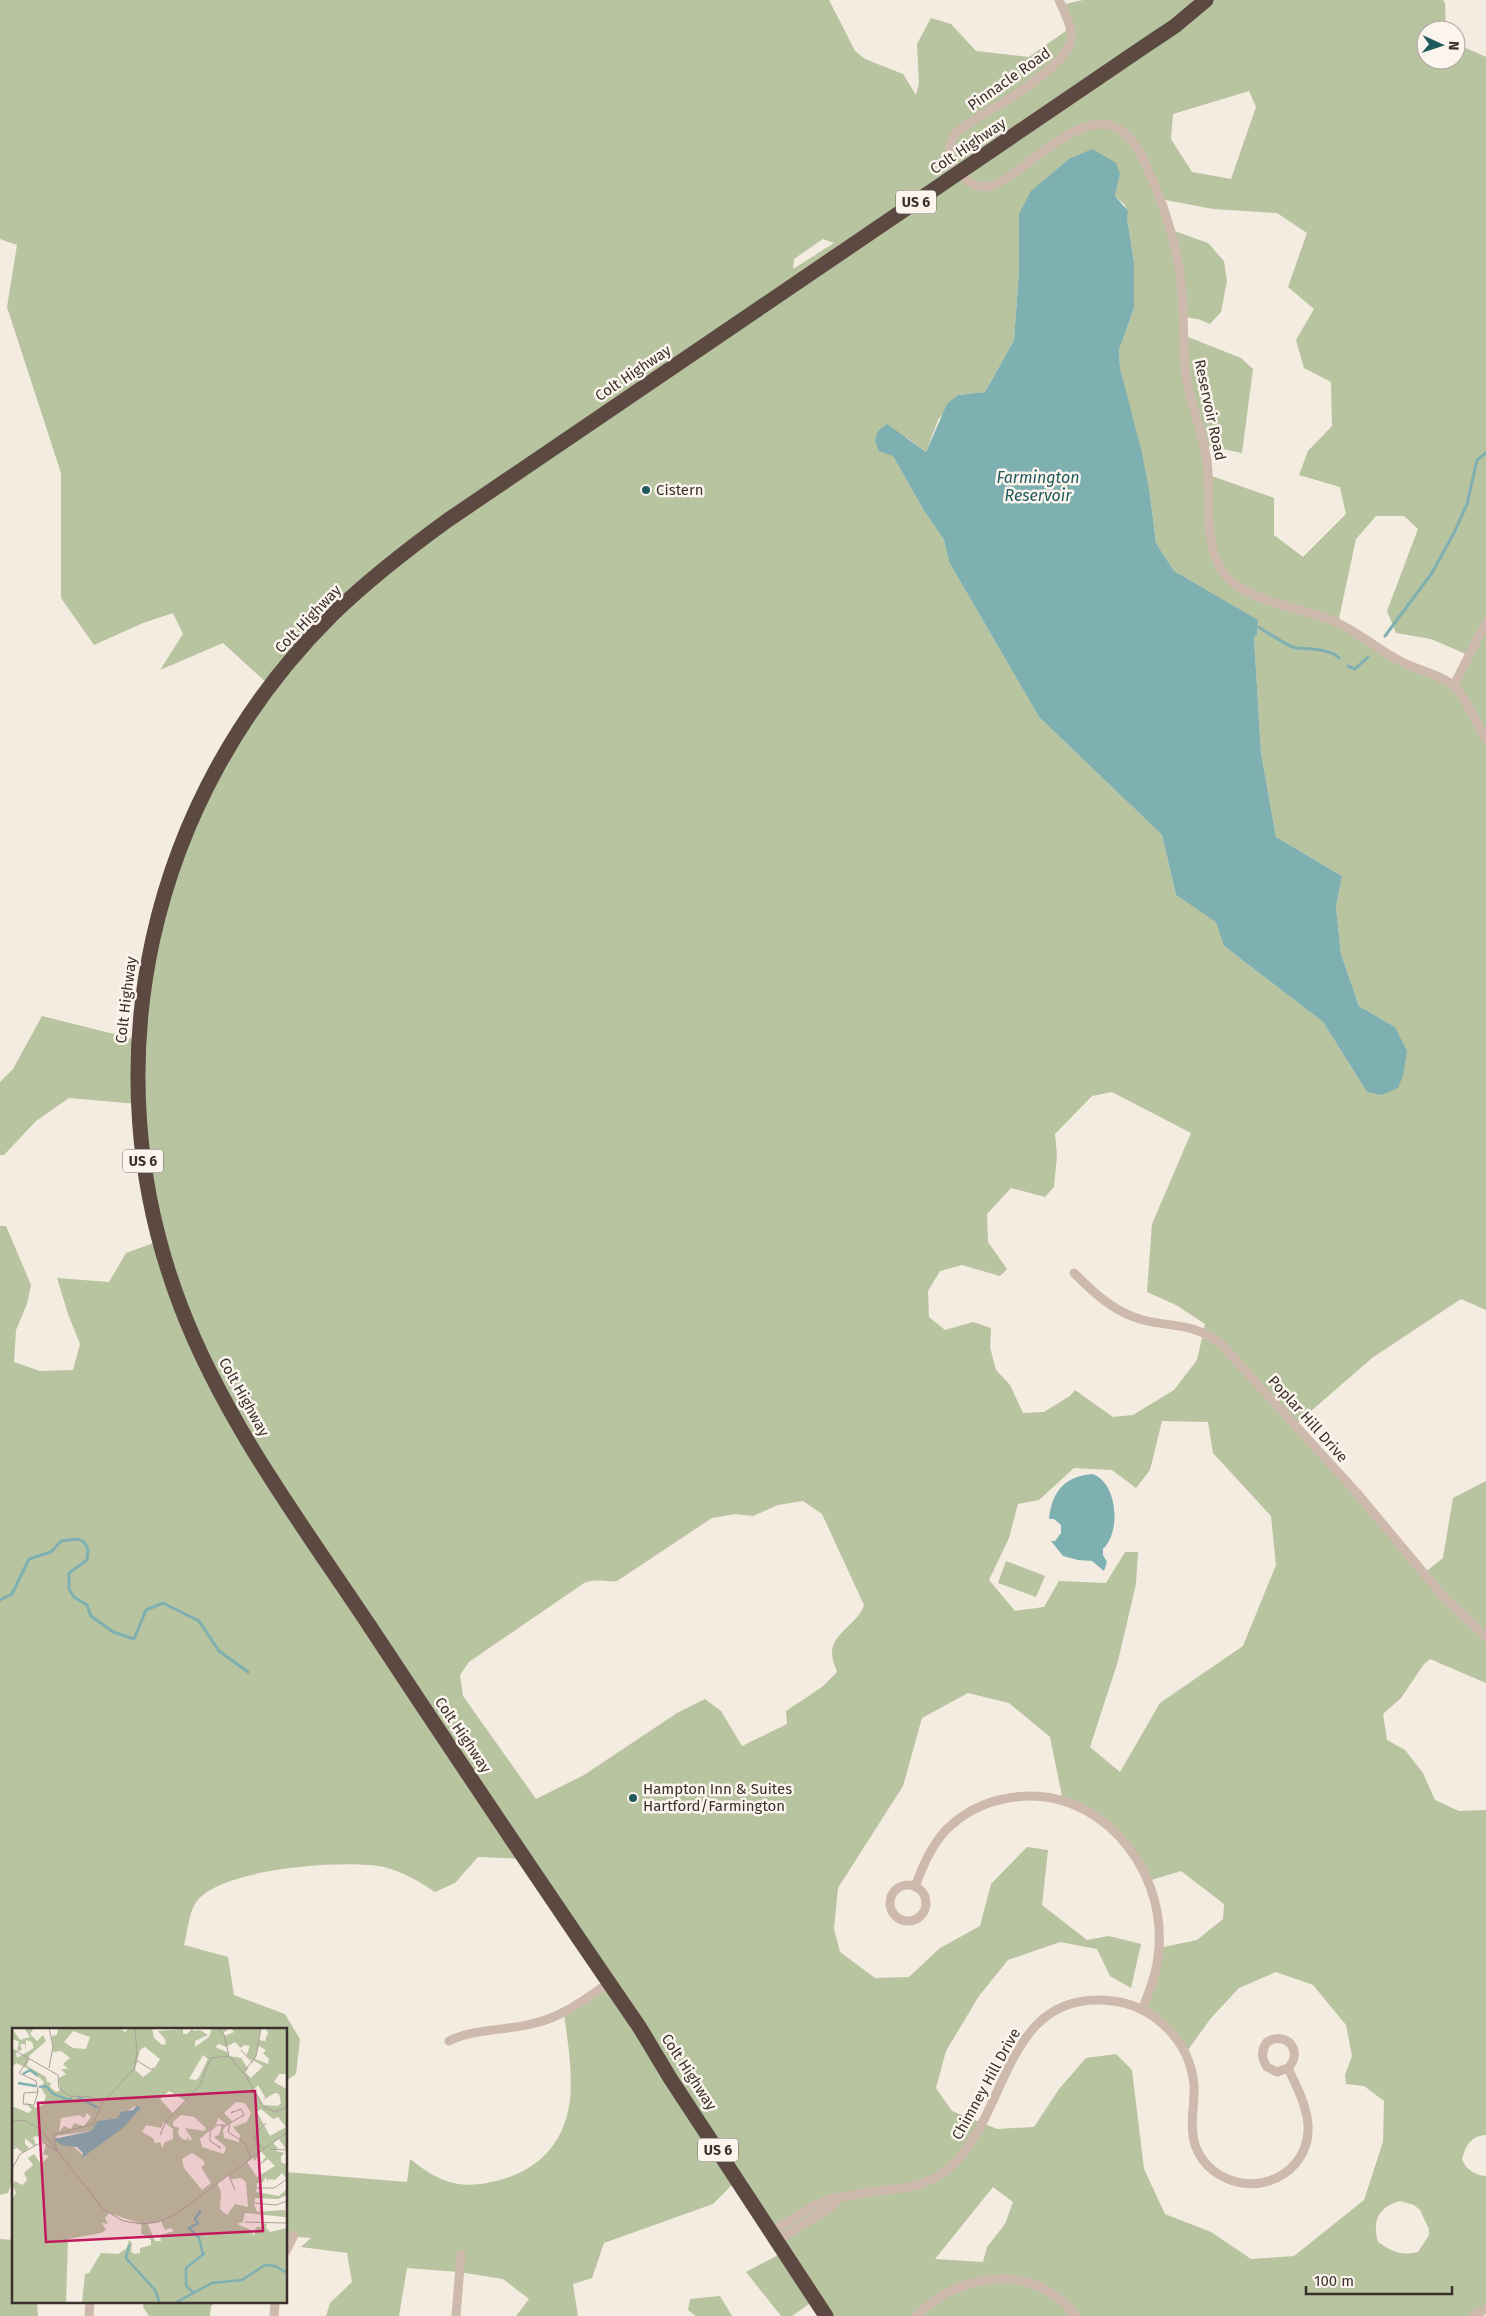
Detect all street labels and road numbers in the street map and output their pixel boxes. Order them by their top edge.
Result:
street label: Pinnacle Road [964,44,1054,114]
street label: Colt Highway [927,114,1010,178]
road number: US 6 [896,190,936,213]
street label: Colt Highway [592,341,675,405]
street label: Reservoir Road [1191,358,1229,462]
street label: Colt Highway [271,581,345,657]
street label: Colt Highway [112,955,140,1045]
road number: US 6 [123,1150,163,1172]
street label: Colt Highway [215,1354,273,1440]
street label: Poplar Hill Drive [1264,1372,1352,1466]
street label: Colt Highway [431,1694,495,1777]
street label: Chimney Hill Drive [948,2025,1024,2143]
street label: Colt Highway [658,2030,721,2114]
road number: US 6 [698,2138,738,2162]

